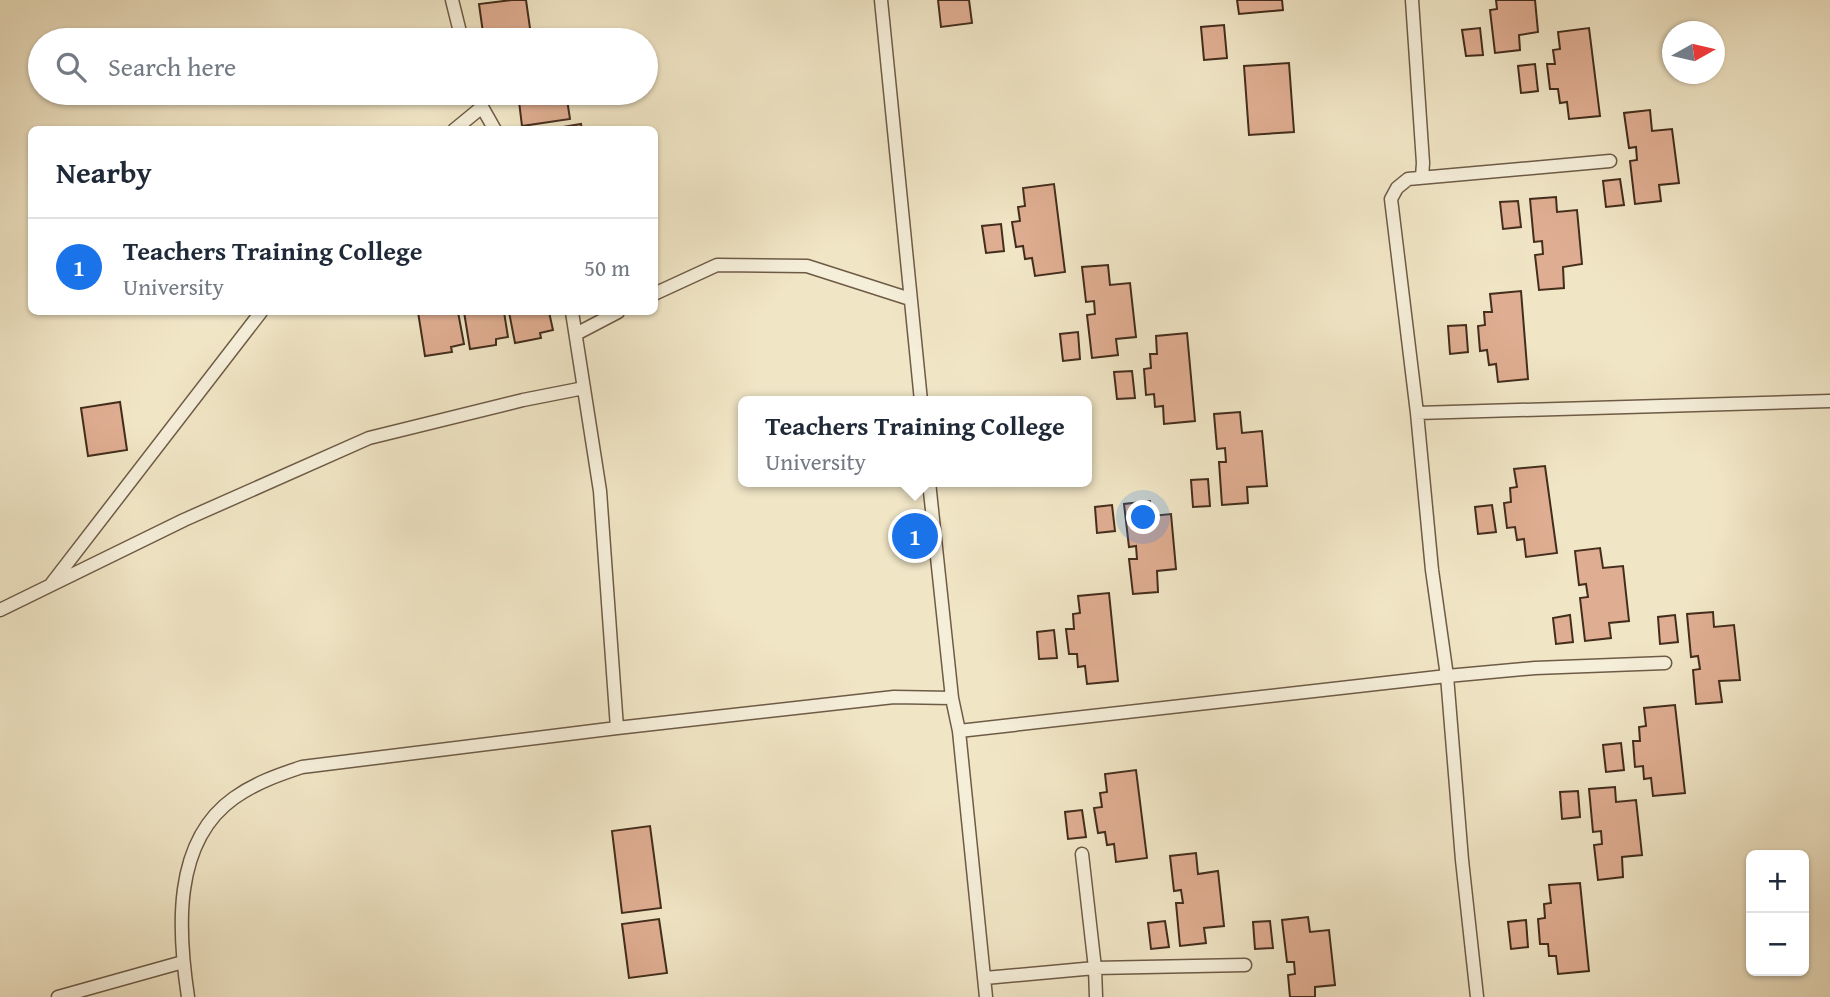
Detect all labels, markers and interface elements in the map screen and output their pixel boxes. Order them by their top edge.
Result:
north arrow [1662,21,1725,84]
search box [28,28,658,105]
text: Search here [108,47,236,86]
icon: search [52,48,90,86]
text: Nearby [56,150,152,194]
text: Teachers Training College [123,231,423,270]
text: 1 [73,251,85,284]
text: 50 m [584,251,630,284]
text: University [123,270,224,303]
popup [738,396,1092,487]
text: Teachers Training College [765,406,1065,445]
text: University [765,445,866,478]
your location [1126,500,1160,534]
pin: 1 [892,510,938,562]
map controls [1746,850,1809,976]
button: + [1746,850,1809,913]
button: − [1746,913,1809,976]

